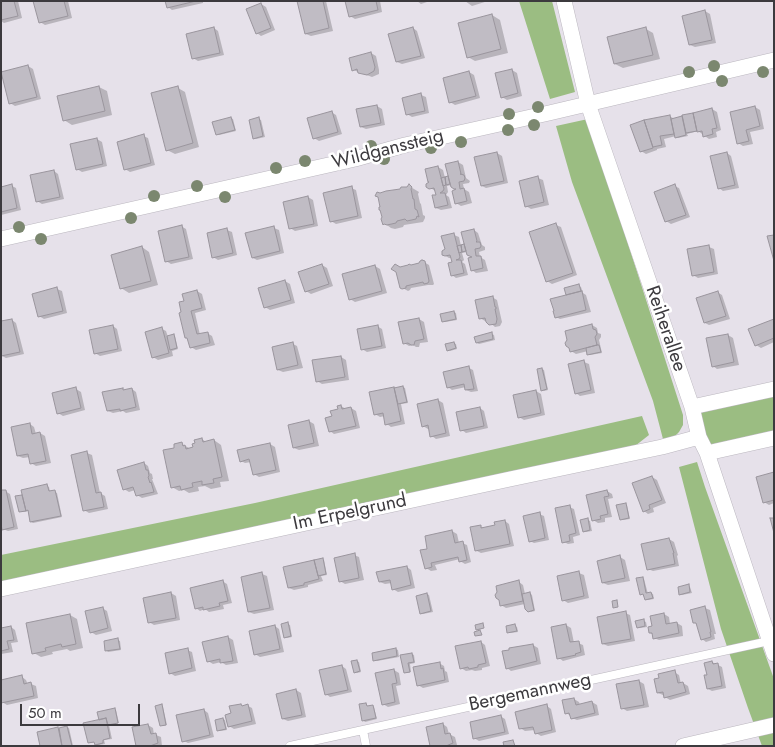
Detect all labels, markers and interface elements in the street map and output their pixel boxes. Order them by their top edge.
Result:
street label: Wildganssteig [330,125,446,175]
street label: Reiherallee [640,283,690,375]
street label: Im Erpelgrund [291,490,409,536]
street label: Bergemannweg [467,669,593,717]
scale bar [22,694,142,726]
text: 50 m [28,702,62,724]

